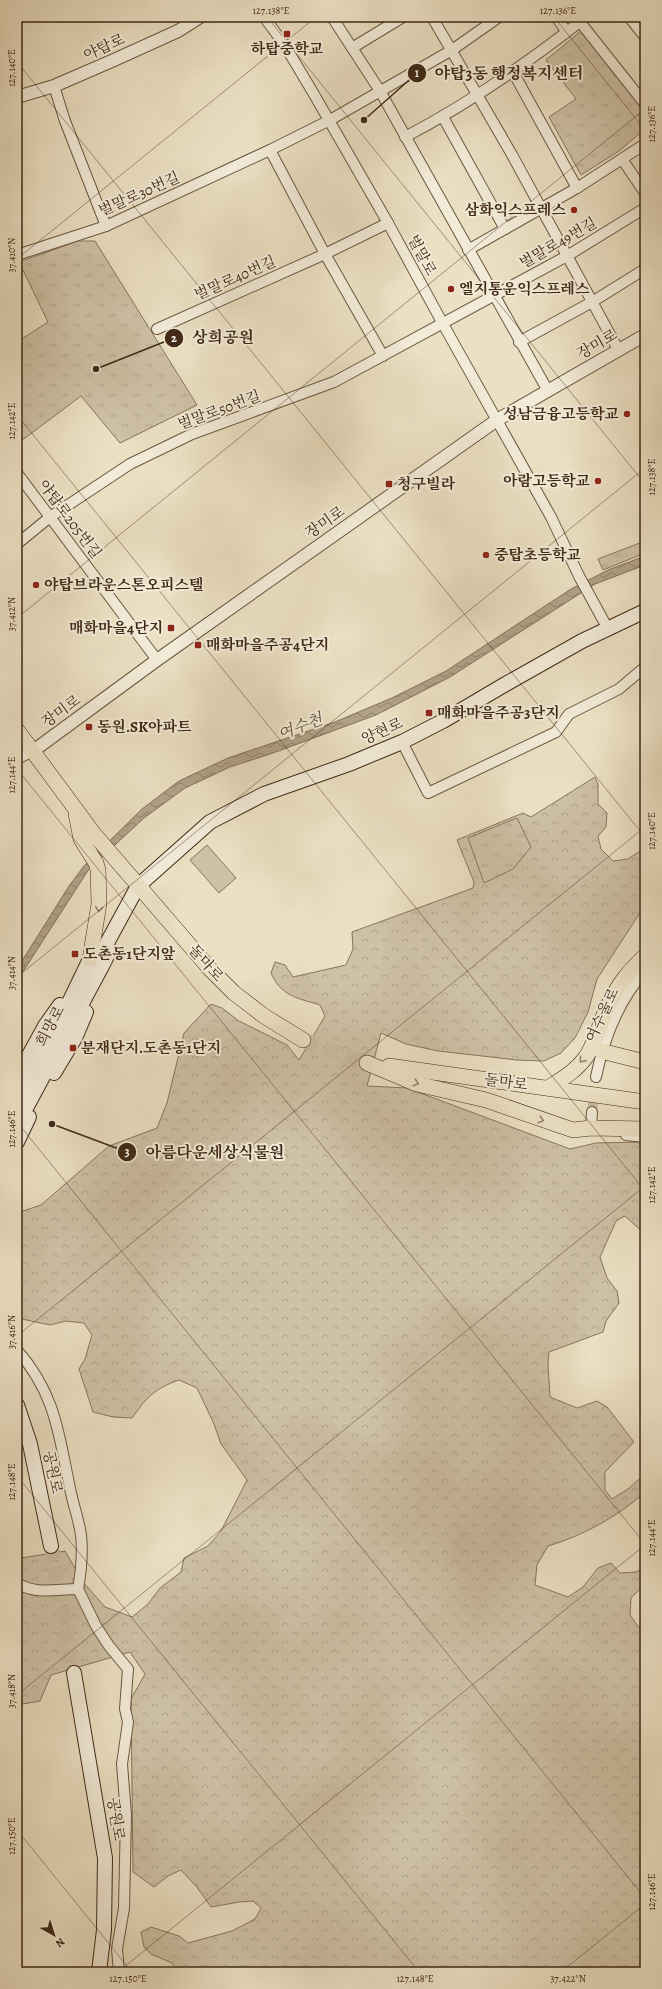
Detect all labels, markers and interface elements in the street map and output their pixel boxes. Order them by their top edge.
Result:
text: 127.138°E [253,4,289,17]
text: 127.136°E [540,4,576,17]
street label: 야탑로 [80,29,128,65]
marker: 하탑중학교 [282,29,292,39]
place label: 하탑중학교 [251,39,324,59]
text: 127.140°E [5,49,18,87]
callout: 야탑3동 행정복지센터 [407,59,591,87]
text: 야탑3동 행정복지센터 [435,63,583,85]
text: 1 [415,65,420,81]
text: 127.136°E [645,106,658,142]
street label: 벌말로30번길 [95,167,183,221]
place label: 삼화익스프레스 [465,200,567,220]
marker: 삼화익스프레스 [569,205,579,215]
street label: 벌말로49번길 [516,213,600,273]
street label: 벌말로 [403,231,441,279]
text: 37.410°N [5,238,18,272]
street label: 벌말로40번길 [191,251,279,305]
place label: 엘지통운익스프레스 [459,279,590,299]
marker: 엘지통운익스프레스 [446,284,456,294]
callout: 상희공원 [164,324,262,352]
street label: 장미로 [573,324,621,364]
text: 상희공원 [192,327,254,349]
text: 2 [171,330,177,346]
street label: 벌말로50번길 [175,386,263,434]
text: 127.142°E [5,402,18,440]
place label: 성남금융고등학교 [503,404,620,424]
marker: 성남금융고등학교 [622,409,632,419]
text: 127.138°E [645,459,658,495]
place label: 아람고등학교 [503,471,590,491]
place label: 청구빌라 [397,474,455,494]
street label: 야탑로205번길 [34,475,106,563]
marker: 아람고등학교 [593,476,603,486]
marker: 청구빌라 [384,479,394,489]
street label: 장미로 [301,501,349,543]
place label: 중탑초등학교 [494,545,581,565]
marker: 중탑초등학교 [481,550,491,560]
place label: 야탑브라운스톤오피스텔 [44,575,203,595]
marker: 야탑브라운스톤오피스텔 [31,580,41,590]
text: 37.412°N [5,597,18,631]
place label: 매화마을4단지 [69,618,163,638]
marker: 매화마을4단지 [166,623,176,633]
place label: 매화마을주공4단지 [206,635,329,655]
marker: 매화마을주공4단지 [193,640,203,650]
street label: 장미로 [38,690,85,732]
place label: 매화마을주공3단지 [437,703,559,723]
water label: 여수천 [275,708,327,746]
marker: 매화마을주공3단지 [424,708,434,718]
street label: 양현로 [358,713,406,749]
place label: 동원.SK아파트 [97,717,192,737]
marker: 동원.SK아파트 [84,722,94,732]
text: 127.144°E [5,757,18,793]
text: 127.140°E [645,812,658,850]
one-way arrow [94,906,103,912]
street label: 돌마로 [184,940,228,986]
place label: 도촌동1단지앞 [83,944,176,964]
marker: 도촌동1단지앞 [70,949,80,959]
text: 37.414°N [5,956,18,990]
street label: 여수울로 [581,984,624,1045]
street label: 희망로 [31,1002,69,1050]
place label: 분재단지.도촌동1단지 [81,1038,221,1058]
marker: 분재단지.도촌동1단지 [68,1043,78,1053]
one-way arrow [580,1056,587,1063]
street label: 돌마로 [483,1069,529,1095]
one-way arrow [413,1078,420,1087]
text: 127.146°E [5,1110,18,1147]
one-way arrow [537,1115,544,1124]
callout: 아름다운세상식물원 [117,1138,292,1166]
text: 아름다운세상식물원 [145,1142,285,1164]
text: 3 [124,1144,130,1160]
text: 127.142°E [645,1166,658,1204]
text: 37.416°N [5,1315,18,1349]
street label: 공원로 [39,1449,67,1496]
text: 127.148°E [5,1463,18,1501]
text: 127.144°E [645,1520,658,1556]
text: 37.418°N [5,1674,18,1708]
street label: 공원로 [103,1796,129,1843]
text: 127.150°E [5,1817,18,1855]
text: 127.146°E [645,1873,658,1910]
north arrow [34,1915,74,1955]
text: N [52,1934,68,1951]
text: 127.150°E [109,1972,147,1985]
text: 127.148°E [396,1972,434,1985]
text: 37.422°N [550,1972,586,1985]

